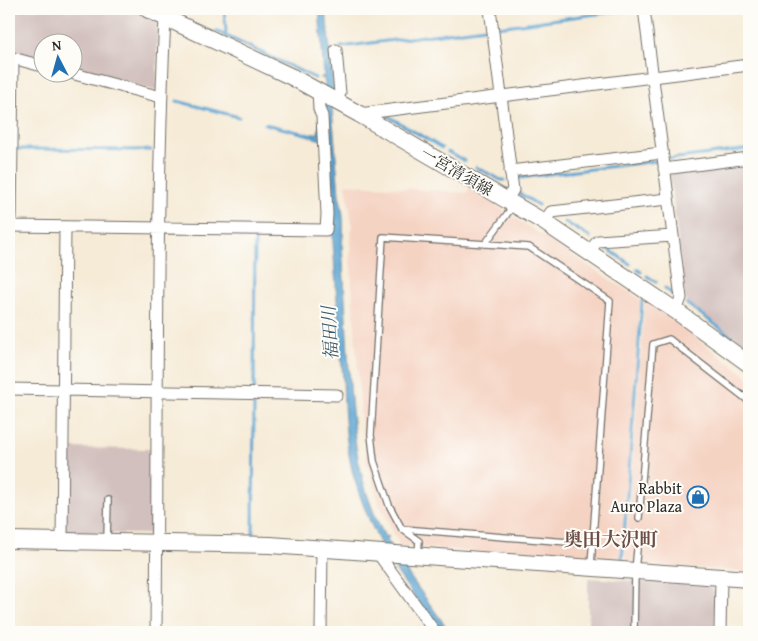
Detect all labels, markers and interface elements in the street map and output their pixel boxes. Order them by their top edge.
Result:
north arrow [32,32,82,82]
text: N [51,35,63,56]
street label: 一宮清須線 [416,141,498,201]
water label: 福田川 [315,303,344,361]
place label: Rabbit Auro Plaza [610,476,682,518]
shop icon: Rabbit Auro Plaza [686,485,710,509]
district label: 奥田大沢町 [563,525,659,553]

